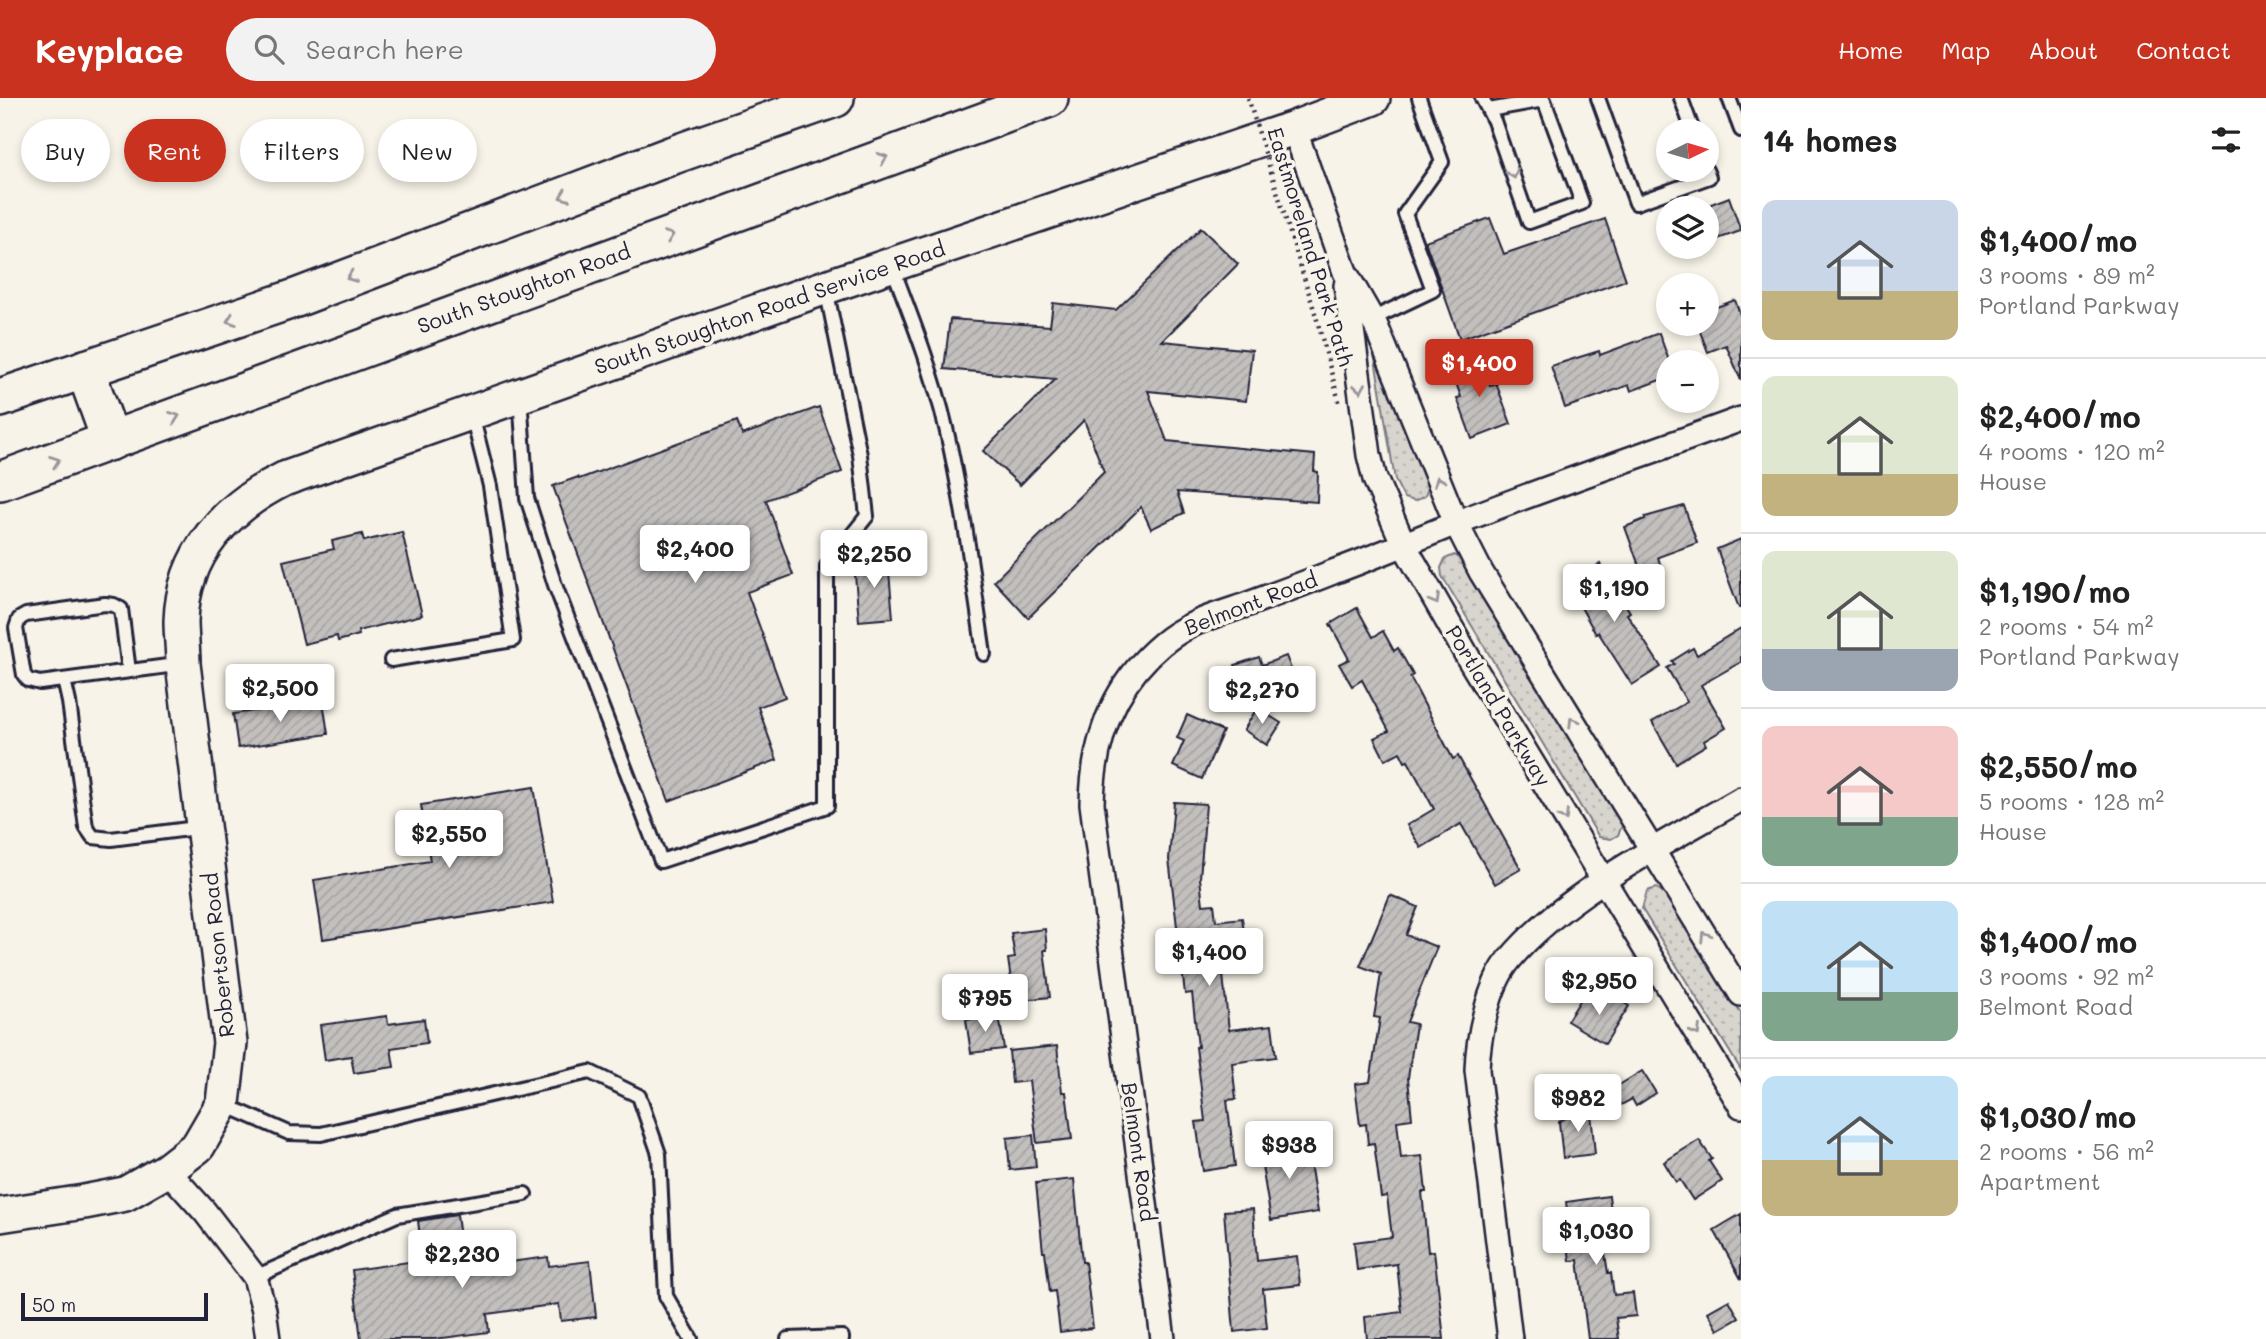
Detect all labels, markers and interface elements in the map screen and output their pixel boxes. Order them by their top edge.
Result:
search box [226,18,716,81]
text: Keyplace [35,28,184,71]
icon: search [250,30,288,68]
text: Search here [306,32,464,66]
text: Home [1838,34,1903,65]
text: Map [1941,34,1990,65]
text: About [2028,34,2098,65]
text: Contact [2136,34,2231,65]
chip: Buy [21,119,110,182]
chip: Rent [124,119,226,182]
chip: Filters [240,119,364,182]
chip: New [378,119,477,182]
north arrow [1656,119,1718,182]
map controls [1656,119,1719,413]
text: 14 homes [1762,120,1898,160]
icon: filters [2207,121,2245,159]
street label: Eastmoreland Park Path [1262,124,1361,369]
one-way arrow [877,153,889,167]
one-way arrow [1505,168,1519,180]
one-way arrow [558,188,570,202]
button: layers [1656,196,1719,259]
text: $1,400/mo [1979,220,2137,260]
icon: home [1818,228,1902,312]
one-way arrow [663,230,675,244]
street label: South Stoughton Road Service Road [591,234,948,379]
street label: South Stoughton Road [413,236,634,339]
text: 3 rooms · 89 m² [1979,260,2155,290]
one-way arrow [345,269,357,283]
button: + [1656,273,1719,336]
text: Portland Parkway [1979,290,2179,320]
one-way arrow [226,312,238,326]
pin: $1,400 [1422,340,1536,399]
text: $1,400 [1441,347,1517,377]
button: − [1656,350,1719,413]
one-way arrow [1352,382,1367,394]
text: $2,400/mo [1979,396,2141,436]
icon: home [1818,404,1902,488]
one-way arrow [168,411,180,425]
text: 4 rooms · 120 m² [1979,436,2165,466]
one-way arrow [49,455,61,469]
text: House [1979,466,2047,496]
one-way arrow [1433,475,1447,487]
pin: $2,400 [638,526,752,585]
pin: $2,250 [817,531,931,590]
text: $2,400 [656,533,734,563]
text: $2,250 [836,538,912,568]
pin: $1,190 [1557,564,1671,624]
street label: Belmont Road [1180,565,1321,640]
text: $1,190/mo [1979,571,2130,611]
text: $1,190 [1579,572,1649,602]
icon: home [1818,579,1902,663]
one-way arrow [1427,593,1440,605]
text: 2 rooms · 54 m² [1979,611,2154,641]
street label: Portland Parkway [1441,620,1558,791]
text: Portland Parkway [1979,641,2179,671]
pin: $2,500 [223,664,337,724]
pin: $2,270 [1205,666,1319,726]
text: $2,500 [241,672,319,702]
text: $2,270 [1225,674,1299,704]
one-way arrow [1568,716,1581,729]
text: $2,550/mo [1979,746,2137,786]
icon: home [1818,754,1902,838]
text: 5 rooms · 128 m² [1979,786,2164,816]
one-way arrow [1556,809,1569,822]
pin: $2,550 [392,810,506,870]
text: House [1979,816,2047,846]
text: $2,550 [411,818,487,848]
street label: Robertson Road [195,871,240,1039]
text: $1,400/mo [1979,921,2137,961]
pin: $1,400 [1152,928,1266,988]
icon: home [1818,929,1902,1013]
one-way arrow [1701,931,1714,944]
text: $1,400 [1171,936,1247,966]
pin: $2,950 [1542,958,1656,1017]
text: 3 rooms · 92 m² [1979,961,2154,991]
text: $2,950 [1561,965,1637,995]
pin: $795 [944,974,1026,1034]
text: $795 [958,982,1012,1012]
text: Belmont Road [1979,991,2133,1021]
one-way arrow [1687,1024,1700,1037]
pin: $982 [1537,1074,1619,1134]
street label: Belmont Road [1116,1080,1163,1223]
text: $982 [1550,1082,1606,1112]
text: $1,030/mo [1979,1096,2136,1136]
icon: home [1818,1104,1902,1188]
pin: $938 [1248,1122,1330,1181]
text: $938 [1261,1129,1317,1159]
text: 2 rooms · 56 m² [1979,1136,2154,1166]
text: Apartment [1979,1166,2101,1196]
pin: $1,030 [1539,1208,1653,1267]
text: $1,030 [1559,1215,1633,1245]
pin: $2,230 [405,1230,519,1290]
text: $2,230 [424,1238,500,1268]
scale bar [21,1290,208,1322]
text: 50 m [32,1292,76,1317]

